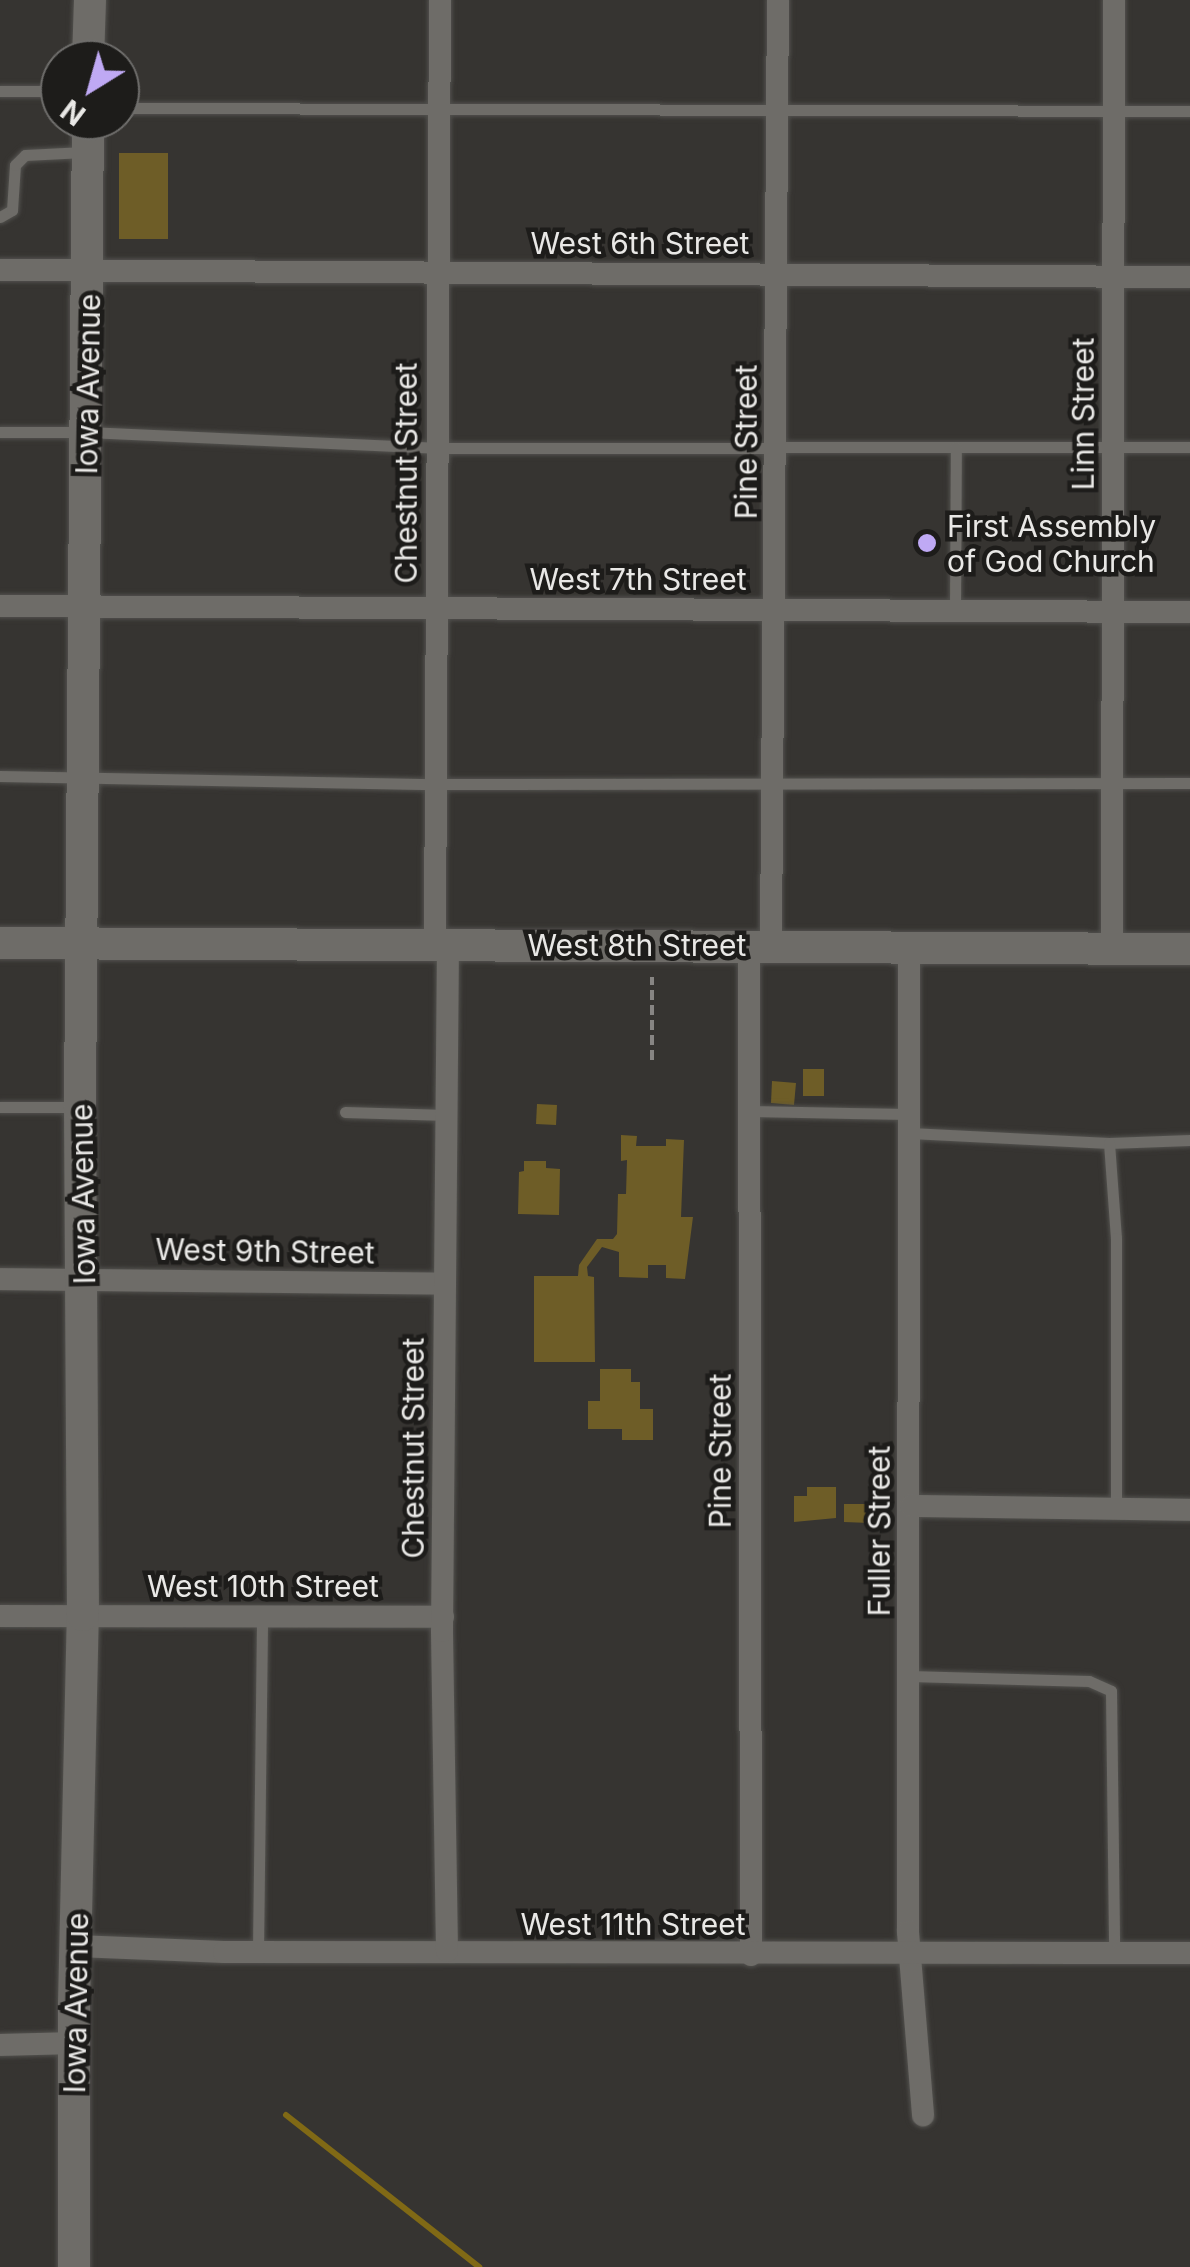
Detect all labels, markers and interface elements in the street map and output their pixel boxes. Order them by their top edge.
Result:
north arrow [40,40,140,140]
text: N [54,92,92,132]
street label: West 6th Street [531,225,749,261]
street label: Iowa Avenue [68,293,108,475]
street label: Linn Street [1065,338,1101,490]
street label: Chestnut Street [388,362,424,584]
street label: Pine Street [728,365,764,519]
place label: First Assembly of God Church [947,508,1156,578]
marker: First Assembly of God Church [916,532,938,554]
street label: West 7th Street [529,561,747,597]
street label: West 8th Street [528,927,746,963]
street label: Iowa Avenue [63,1103,103,1285]
street label: West 9th Street [155,1231,375,1271]
street label: Chestnut Street [395,1337,431,1559]
street label: Pine Street [702,1374,738,1528]
street label: Fuller Street [861,1446,897,1616]
street label: West 10th Street [147,1568,379,1604]
street label: West 11th Street [520,1906,746,1942]
street label: Iowa Avenue [56,1912,96,2094]

